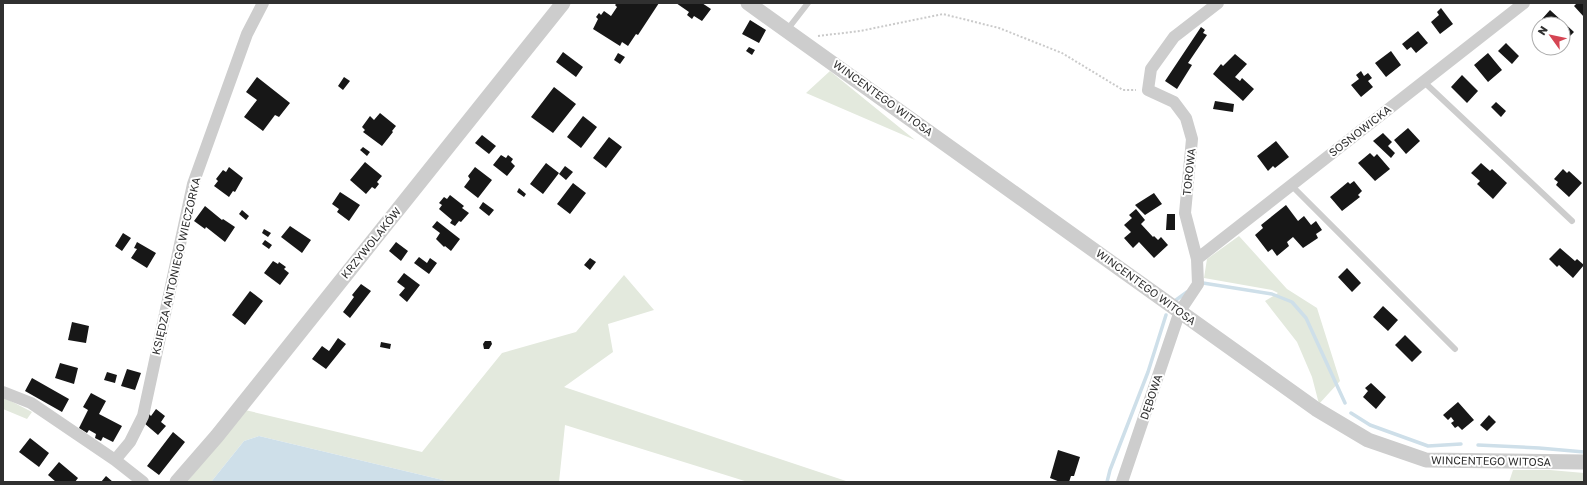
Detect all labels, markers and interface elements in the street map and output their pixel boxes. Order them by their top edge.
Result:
north arrow [1531,16,1571,56]
text: N [1534,23,1550,37]
street label: WINCENTEGO WITOSA [831,57,936,139]
street label: SOSNOWICKA [1326,102,1394,159]
street label: TOROWA [1180,147,1198,196]
street label: KSIĘDZA ANTONIEGO WIECZORKA [149,175,202,356]
street label: KRZYWOLAKÓW [338,204,403,281]
street label: WINCENTEGO WITOSA [1094,246,1199,328]
street label: DĘBOWA [1137,372,1165,421]
street label: WINCENTEGO WITOSA [1431,453,1552,468]

